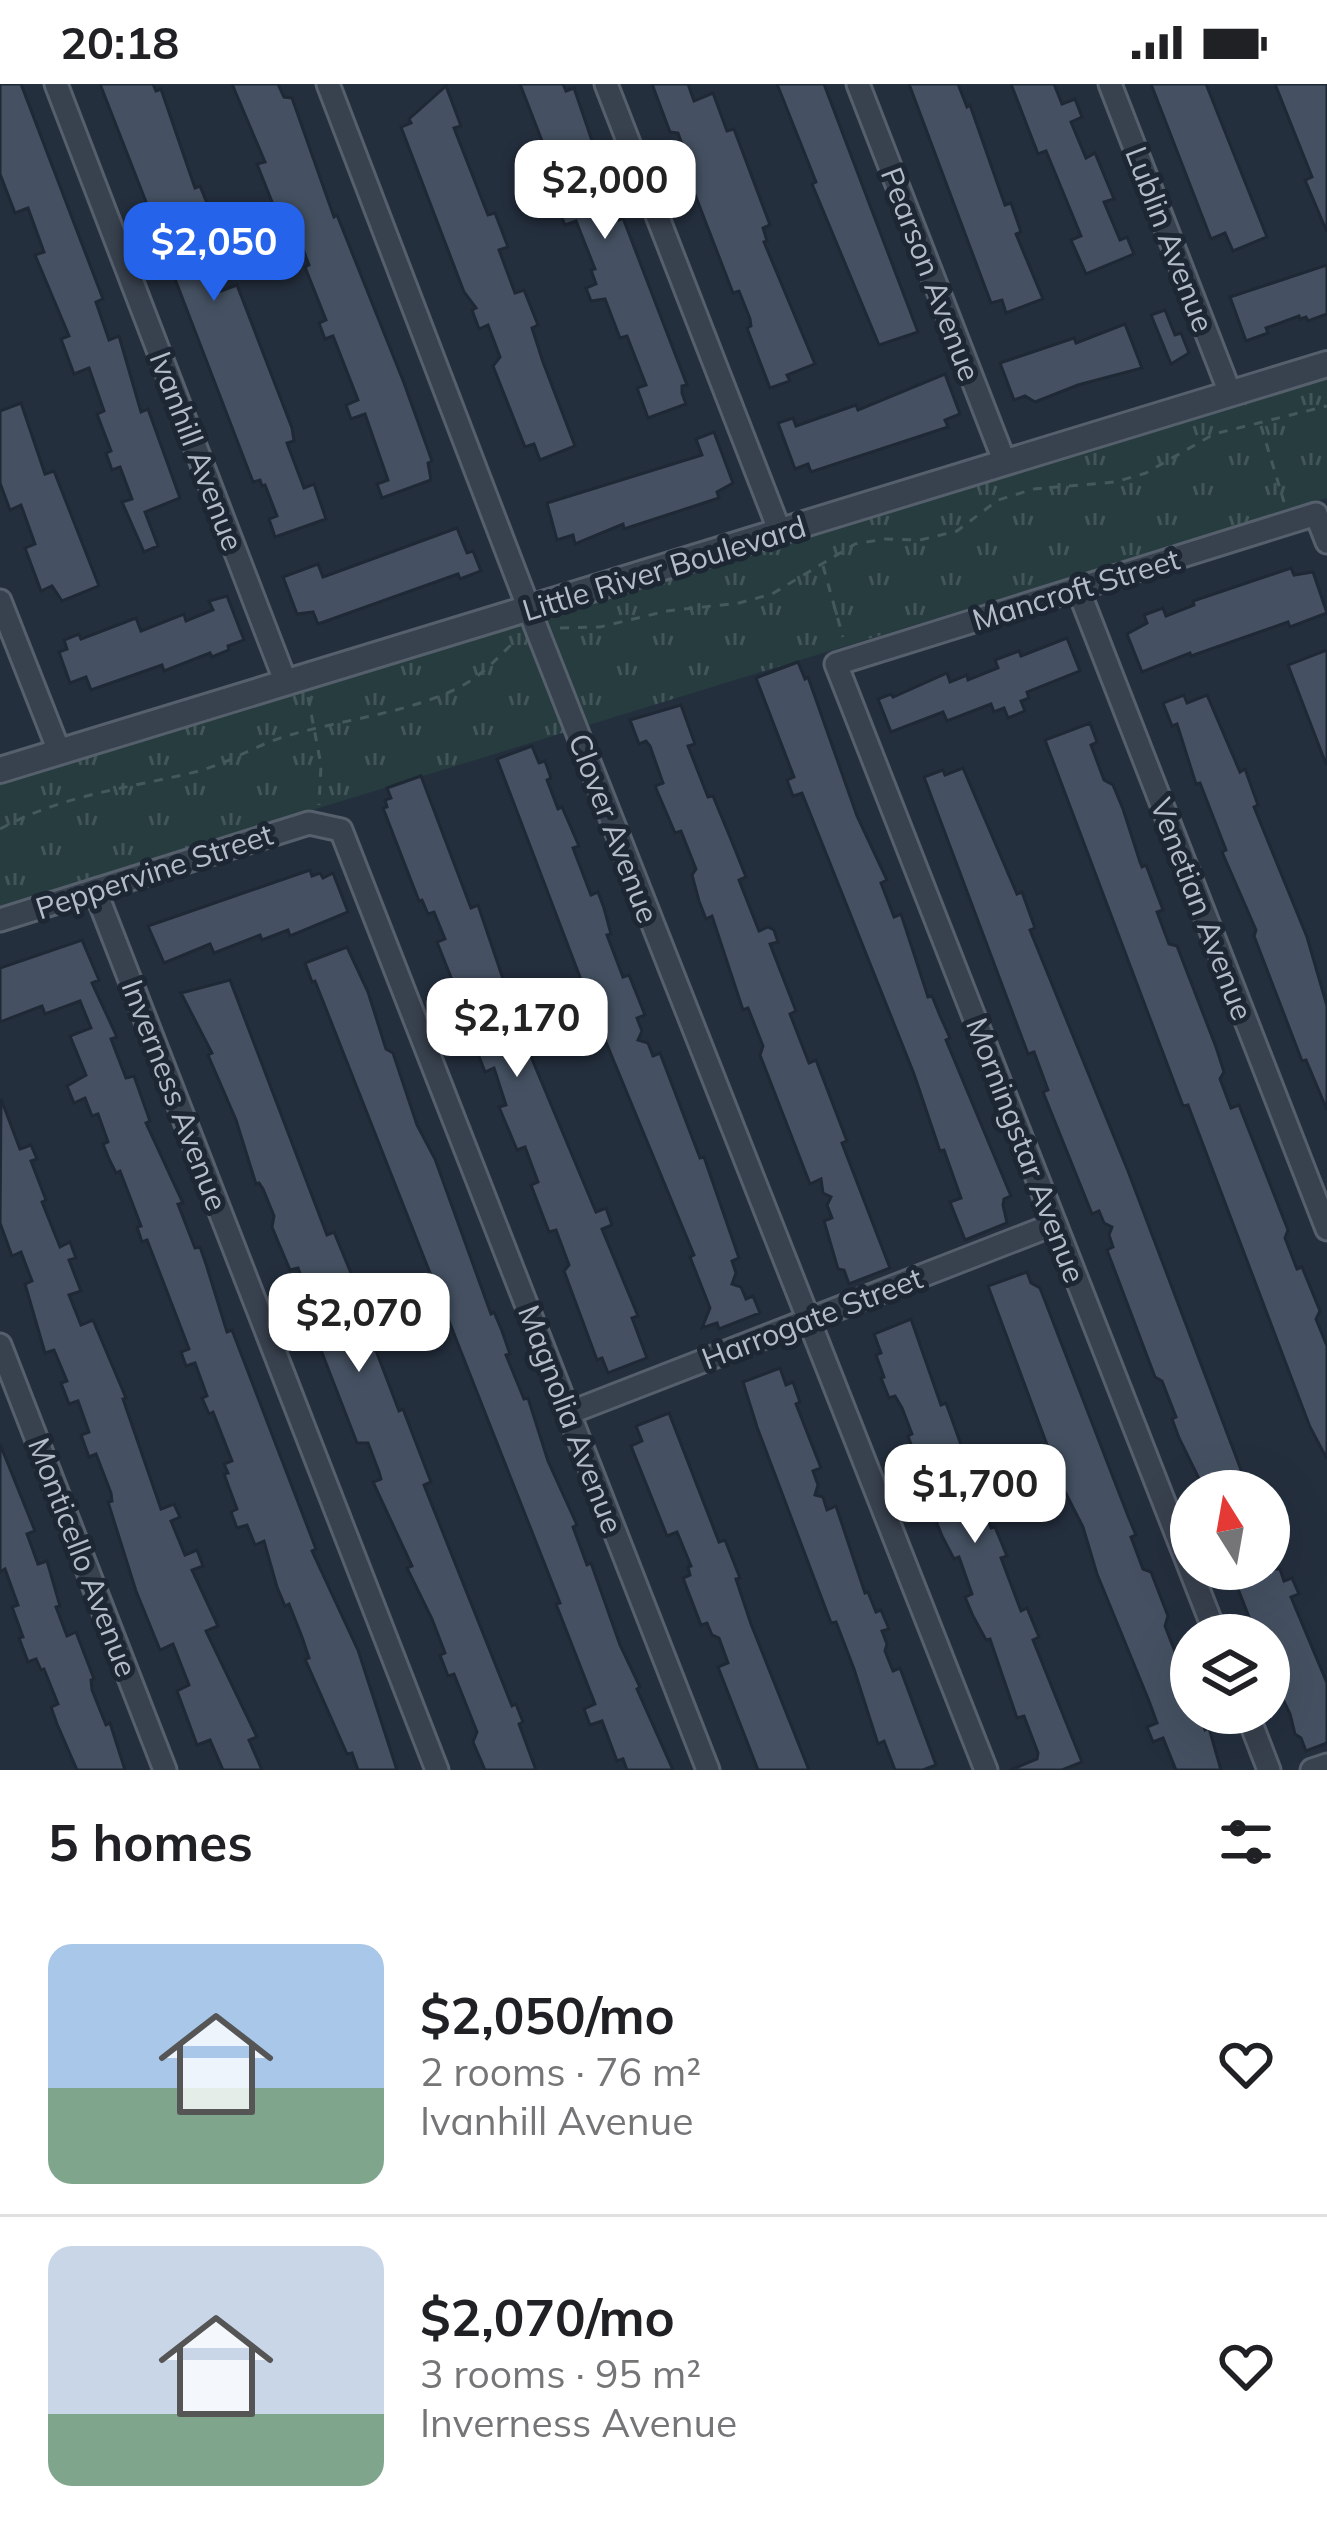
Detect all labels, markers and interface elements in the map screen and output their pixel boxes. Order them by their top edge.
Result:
text: 20:18 [60,14,179,70]
pin: $2,000 [507,140,703,242]
street label: Lublin Avenue [1117,141,1223,337]
text: $2,000 [542,154,668,203]
street label: Pearson Avenue [873,162,989,386]
pin: $2,050 [116,202,312,304]
text: $2,050 [151,216,277,265]
street label: Ivanhill Avenue [142,346,252,556]
street label: Little River Boulevard [518,507,810,629]
street label: Mancroft Street [968,539,1184,639]
street label: Clover Avenue [560,728,668,928]
street label: Venetian Avenue [1142,793,1262,1025]
street label: Peppervine Street [31,815,277,927]
street label: Inverness Avenue [114,974,236,1216]
pin: $2,170 [419,978,615,1080]
text: $2,170 [454,992,580,1041]
street label: Morningstar Avenue [958,1012,1094,1288]
street label: Harrogate Street [696,1258,928,1378]
pin: $2,070 [261,1273,457,1375]
text: $2,070 [296,1287,422,1336]
street label: Magnolia Avenue [510,1300,632,1538]
street label: Monticello Avenue [20,1432,146,1682]
pin: $1,700 [877,1444,1073,1546]
text: $1,700 [912,1458,1038,1507]
north arrow [1170,1470,1290,1590]
map controls [1170,1470,1290,1734]
button: layers [1170,1614,1290,1734]
icon: filters [1213,1809,1279,1875]
text: 5 homes [48,1810,253,1874]
text: $2,050/mo [420,1983,675,2047]
icon: home [144,1992,288,2136]
icon: heart [1213,2031,1279,2097]
text: 2 rooms · 76 m² [420,2047,701,2096]
text: Ivanhill Avenue [420,2096,693,2145]
text: $2,070/mo [420,2285,675,2349]
icon: home [144,2294,288,2438]
icon: heart [1213,2333,1279,2399]
text: 3 rooms · 95 m² [420,2349,701,2398]
text: Inverness Avenue [420,2398,737,2447]

